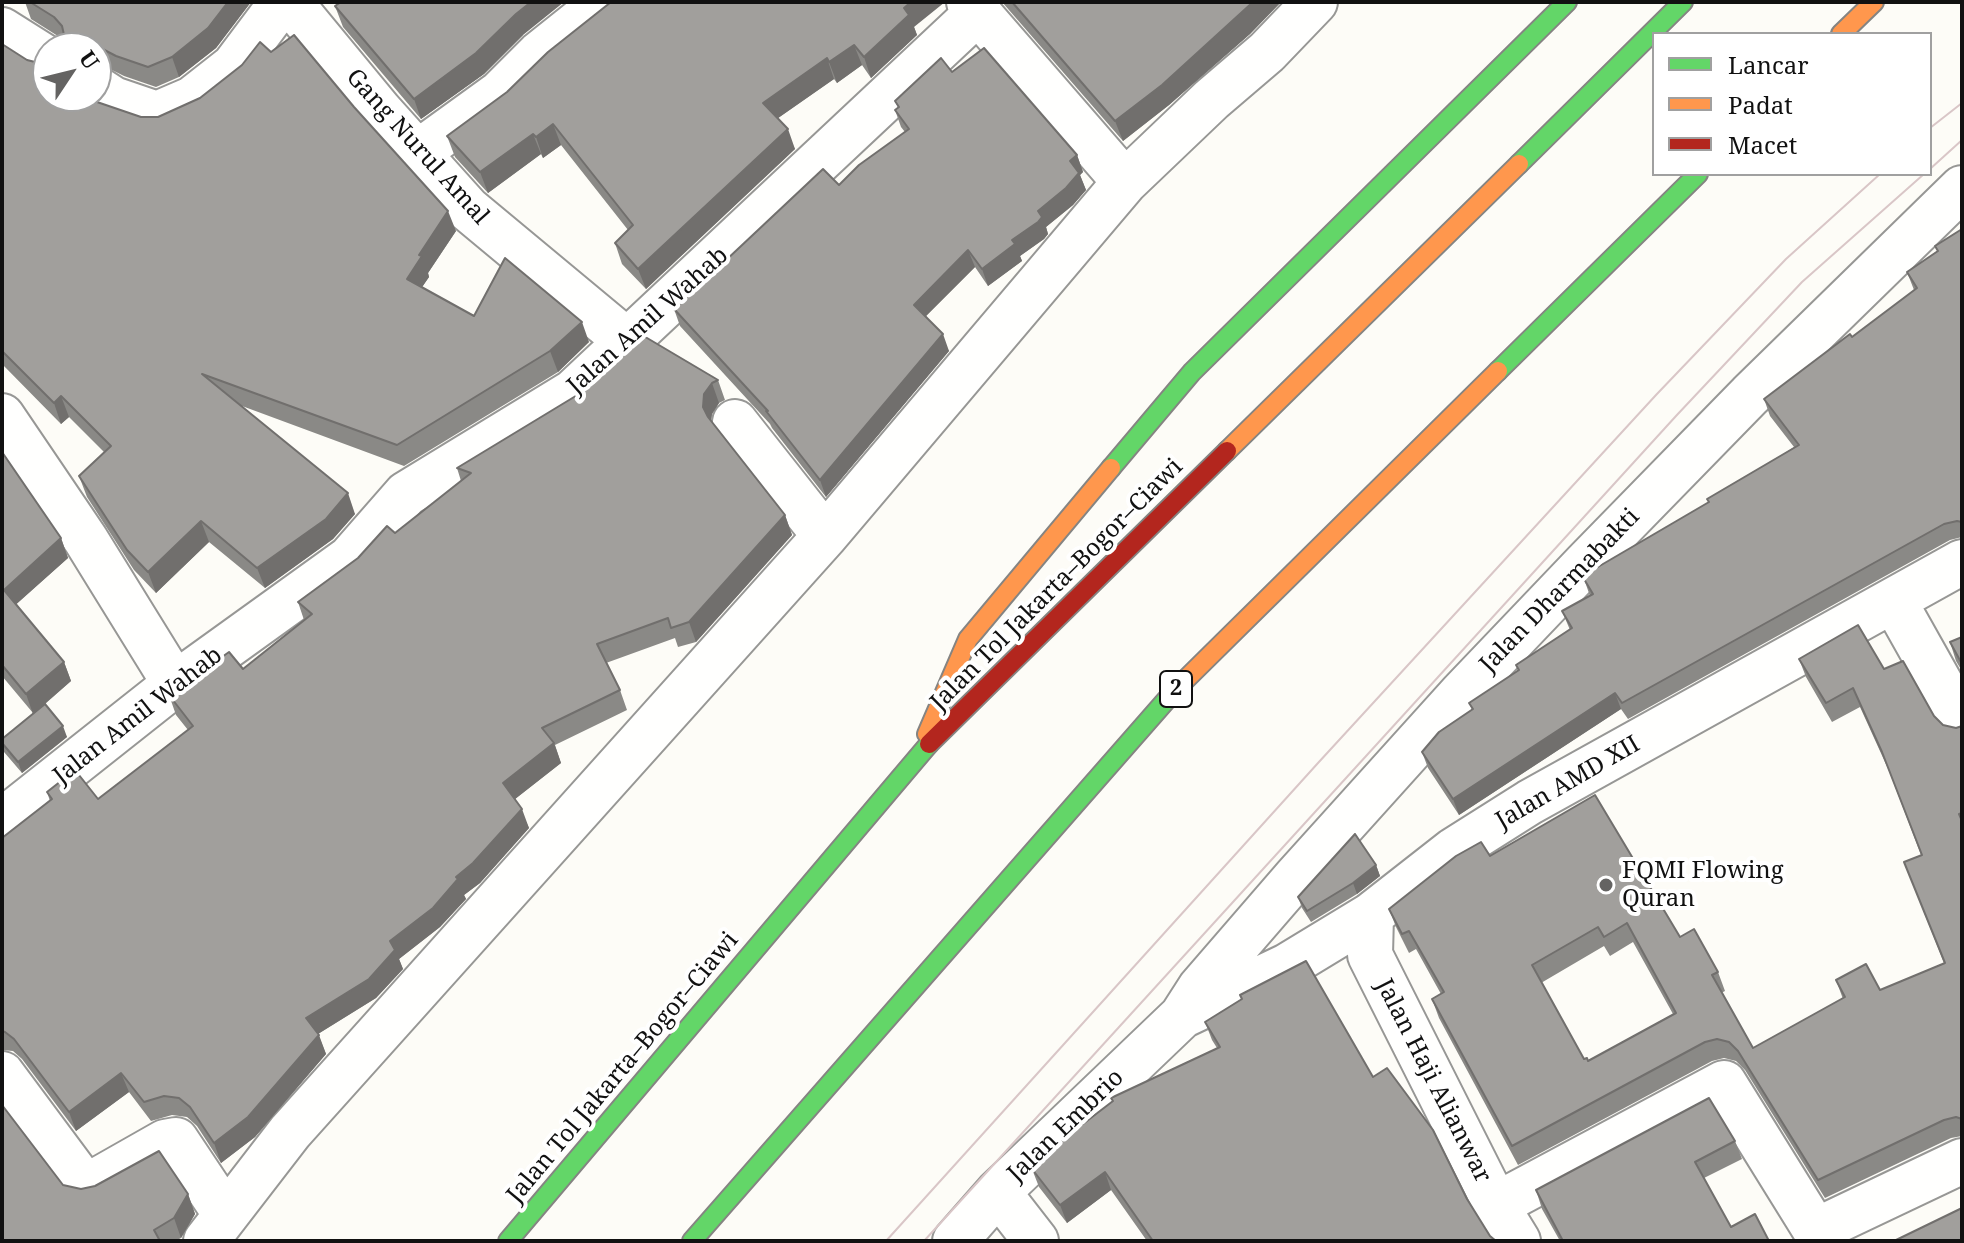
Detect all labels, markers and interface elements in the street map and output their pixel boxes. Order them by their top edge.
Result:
north arrow [32,32,112,112]
legend [1652,32,1932,176]
text: U [73,44,107,75]
text: Lancar [1728,48,1809,81]
street label: Gang Nurul Amal [340,63,494,231]
text: Padat [1728,88,1793,121]
text: Macet [1728,128,1797,161]
street label: Jalan Amil Wahab [562,241,734,401]
street label: Jalan Tol Jakarta–Bogor–Ciawi [925,453,1189,717]
street label: Jalan Dharmabakti [1474,503,1646,679]
street label: Jalan Amil Wahab [48,641,228,791]
road number: 2 [1160,671,1192,707]
street label: Jalan AMD XII [1491,730,1645,836]
place label: FQMI Flowing Quran [1622,857,1784,913]
marker: FQMI Flowing Quran [1597,876,1615,894]
street label: Jalan Tol Jakarta–Bogor–Ciawi [501,927,745,1209]
street label: Jalan Haji Alianwar [1369,974,1497,1188]
street label: Jalan Embrio [1002,1064,1130,1188]

